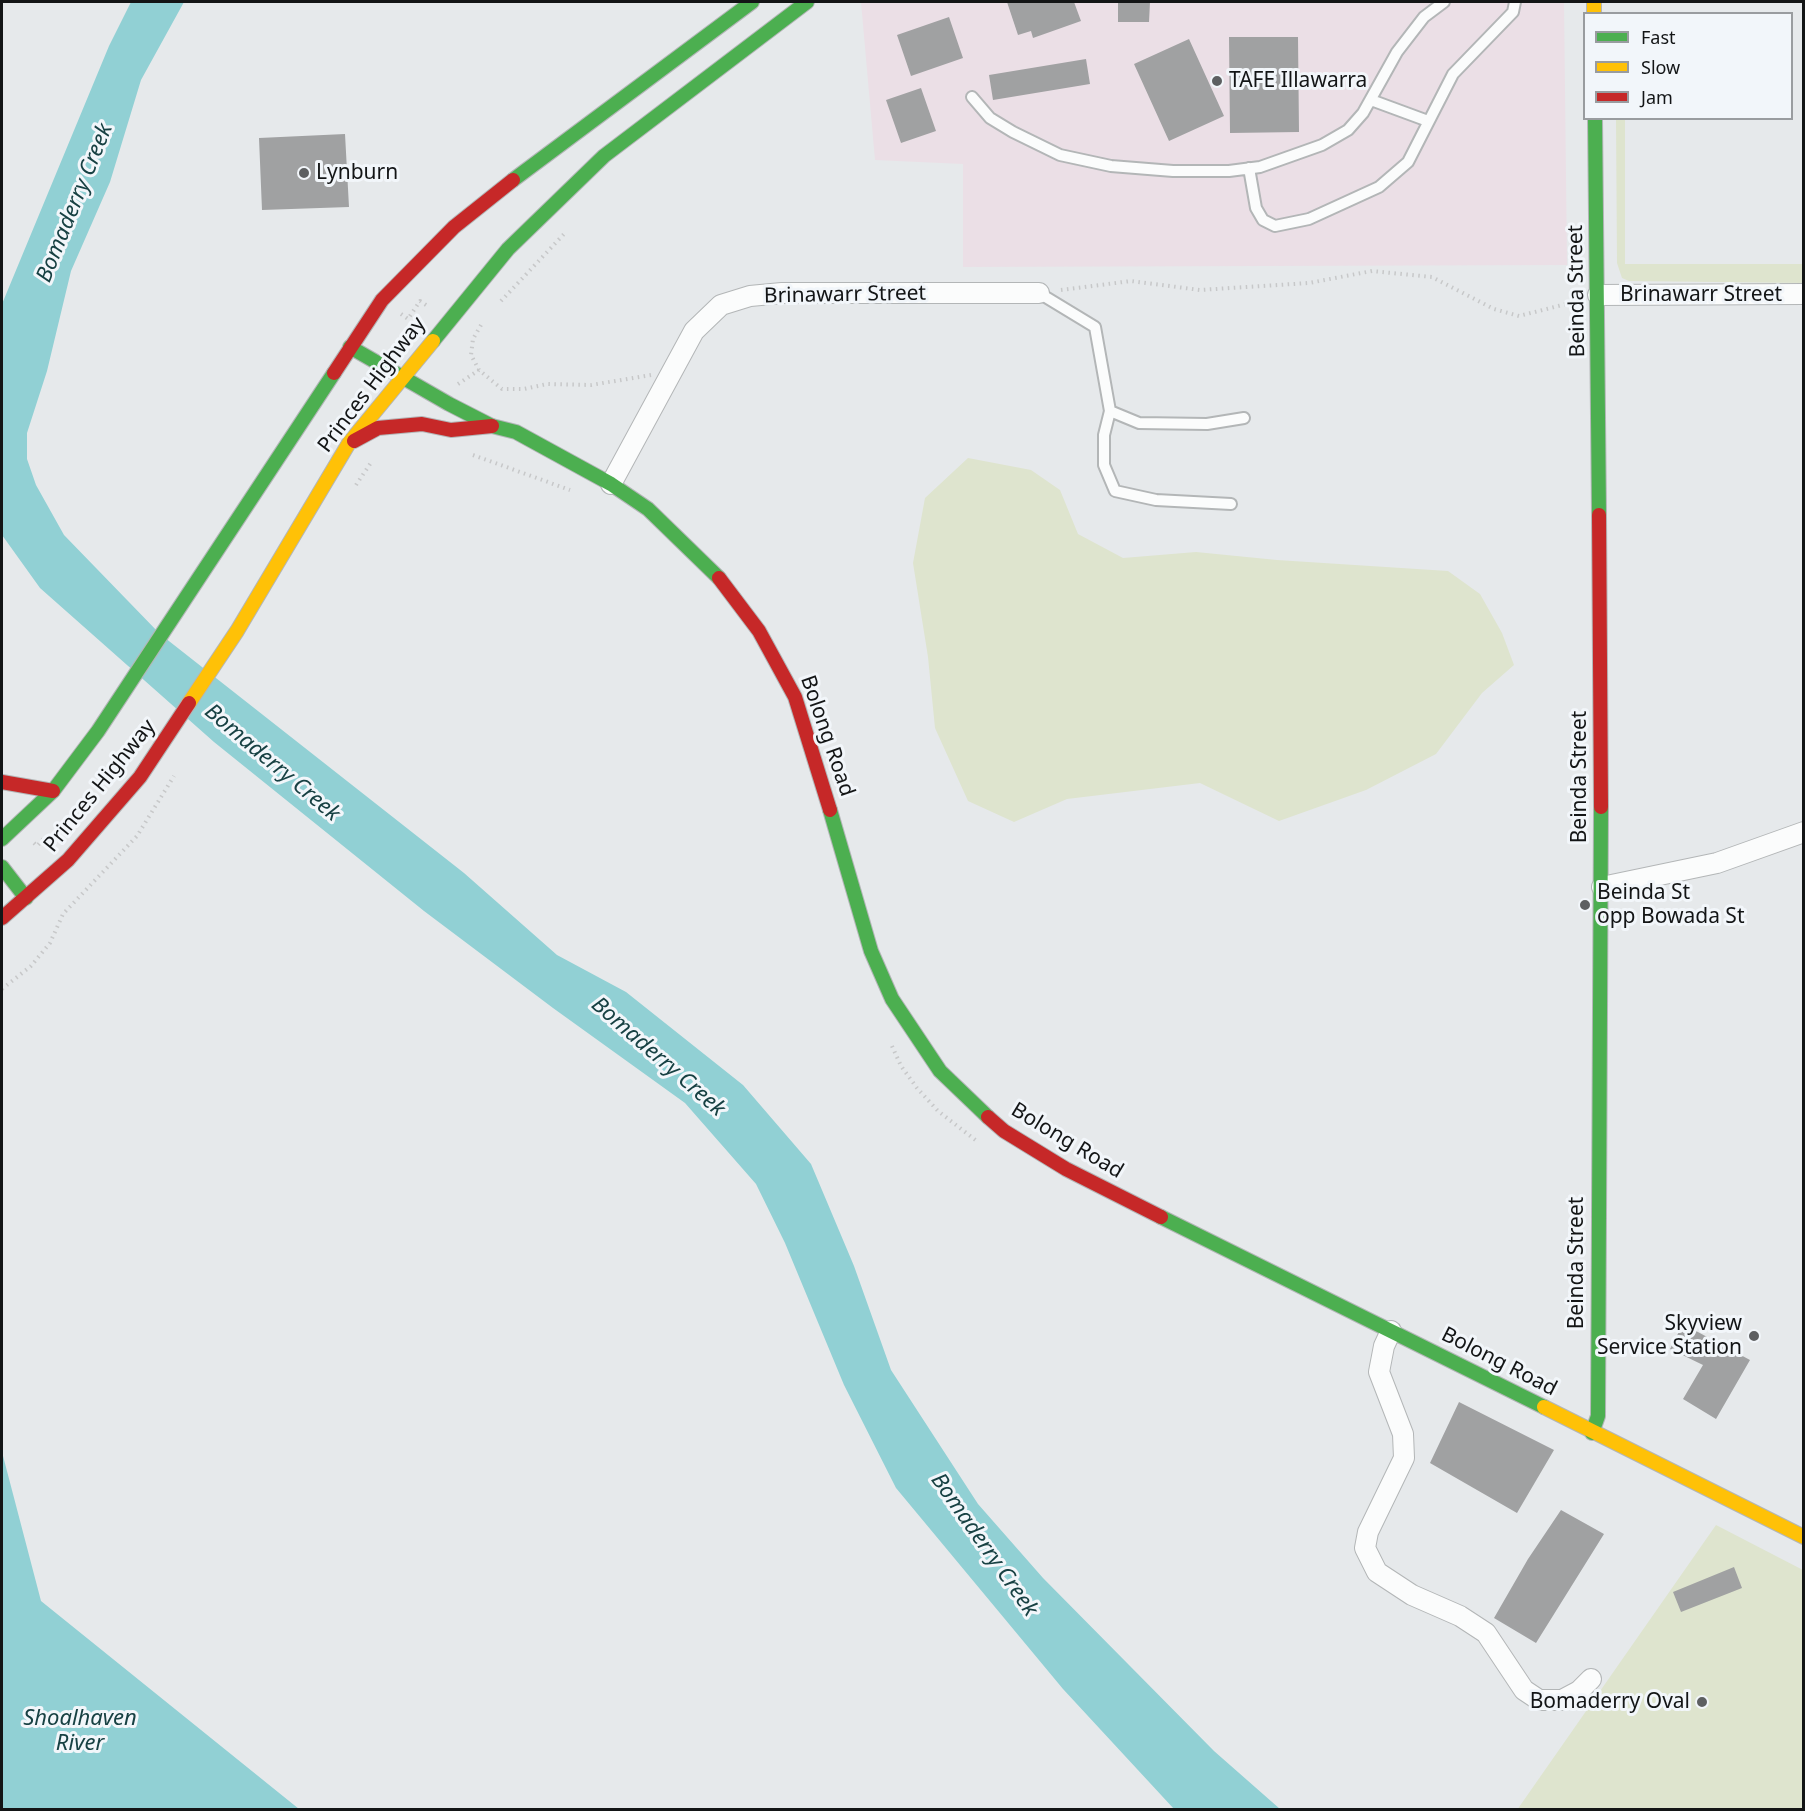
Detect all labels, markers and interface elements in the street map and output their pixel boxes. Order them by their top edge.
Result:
legend [1583,12,1793,120]
text: Fast [1641,25,1676,49]
text: Slow [1641,55,1680,79]
place label: TAFE Illawarra [1229,68,1367,94]
marker: TAFE Illawarra [1210,74,1224,88]
text: Jam [1641,85,1673,109]
water label: Bomaderry Creek [31,120,119,286]
place label: Lynburn [316,160,398,186]
marker: Lynburn [297,166,311,180]
street label: Beinda Street [1563,224,1591,358]
street label: Brinawarr Street [764,281,926,309]
street label: Brinawarr Street [1620,282,1782,308]
street label: Princes Highway [313,312,431,458]
street label: Bolong Road [795,672,859,800]
water label: Bomaderry Creek [199,699,345,827]
street label: Beinda Street [1567,711,1593,843]
street label: Princes Highway [39,715,161,857]
place label: Beinda St opp Bowada St [1597,880,1744,930]
marker: Beinda St opp Bowada St [1578,898,1592,912]
water label: Bomaderry Creek [586,992,730,1122]
street label: Bolong Road [1006,1098,1128,1184]
street label: Beinda Street [1564,1197,1590,1329]
place label: Skyview Service Station [1597,1311,1742,1361]
street label: Bolong Road [1437,1322,1561,1402]
marker: Skyview Service Station [1747,1329,1761,1343]
water label: Bomaderry Creek [925,1468,1043,1622]
place label: Bomaderry Oval [1530,1689,1690,1715]
marker: Bomaderry Oval [1695,1695,1709,1709]
water label: Shoalhaven River [23,1706,137,1758]

